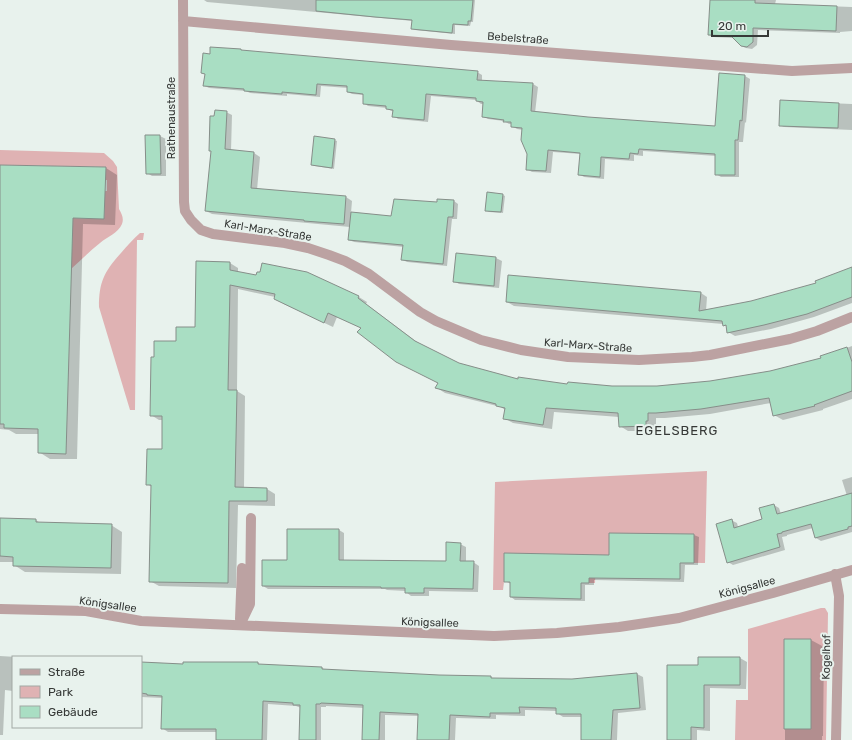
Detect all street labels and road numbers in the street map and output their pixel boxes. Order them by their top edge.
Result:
street label: Bebelstraße [487,30,549,47]
street label: Rathenaustraße [165,77,178,159]
street label: Karl-Marx-Straße [223,217,313,244]
street label: Karl-Marx-Straße [543,336,632,355]
street label: Königsallee [718,574,777,601]
street label: Königsallee [78,594,137,615]
street label: Königsallee [401,615,459,630]
street label: Kogelhof [820,634,833,680]

